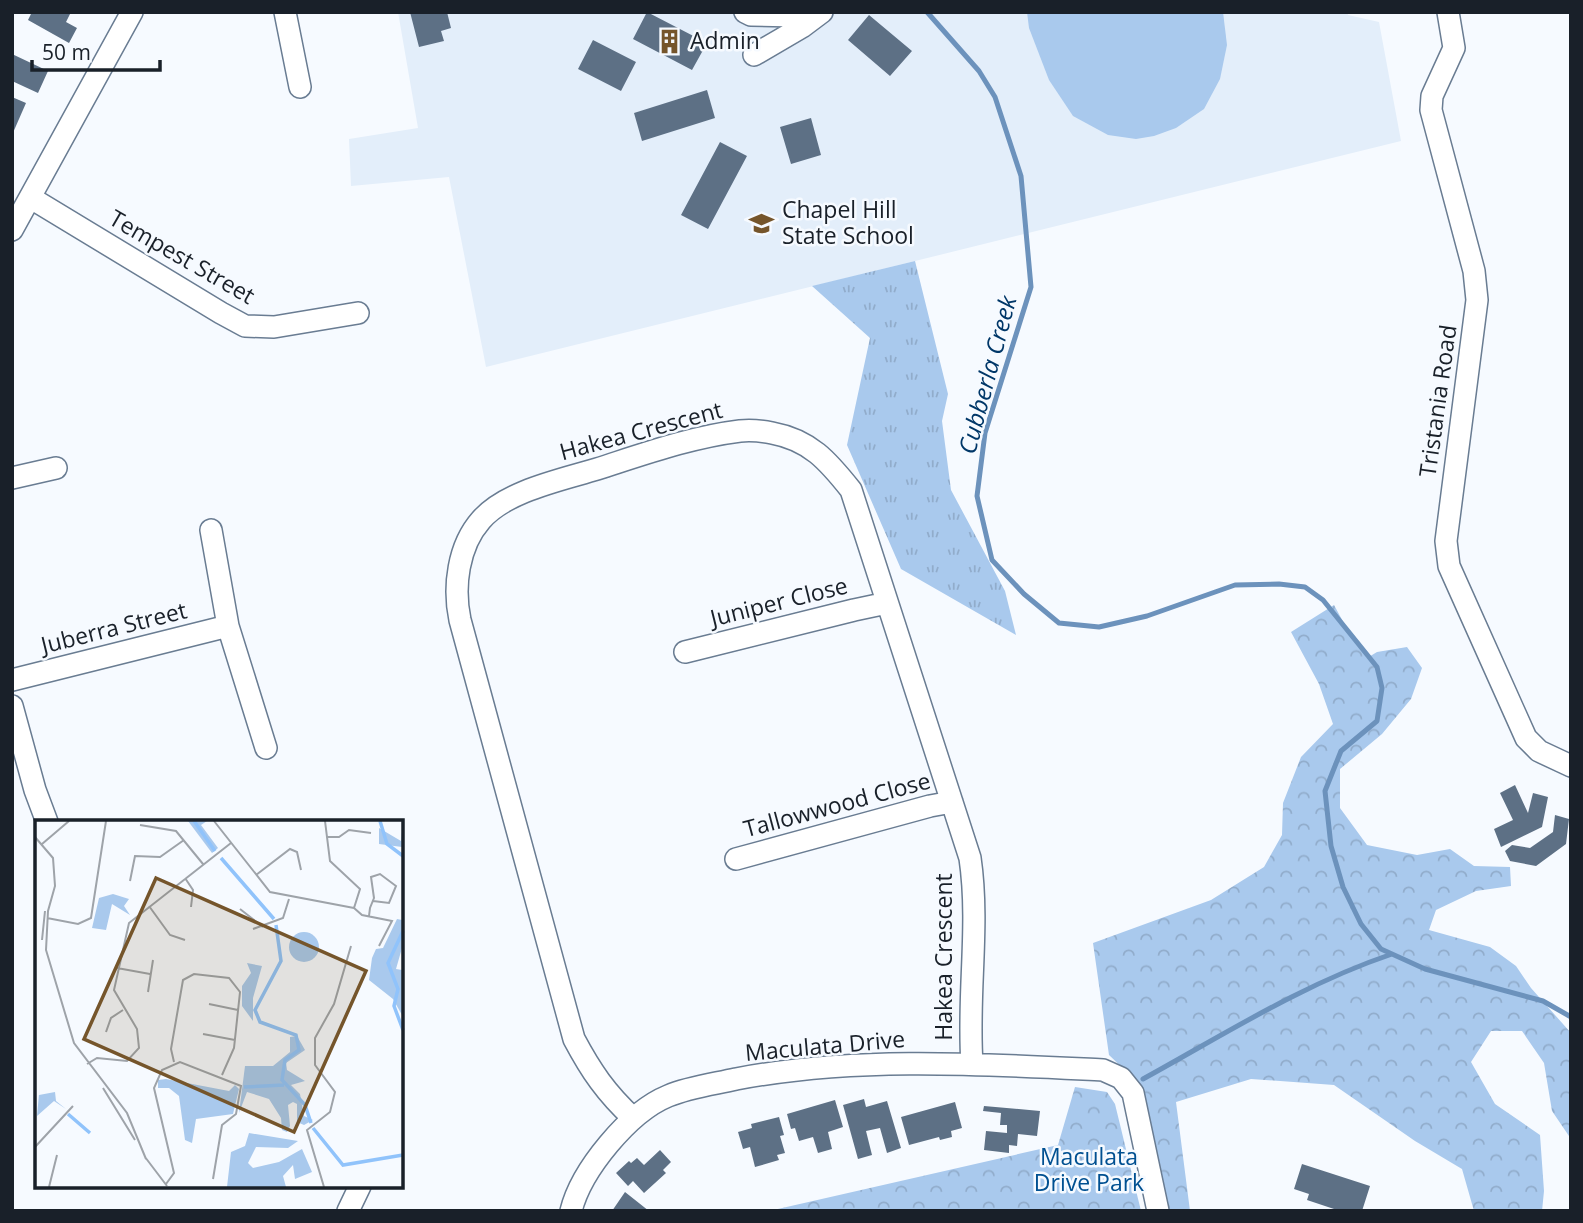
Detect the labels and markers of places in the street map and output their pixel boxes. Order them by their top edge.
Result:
place label: Admin [690,24,760,56]
building icon: Admin [656,27,684,55]
place label: Chapel Hill State School [782,193,914,251]
school or university icon: Chapel Hill State School [748,209,776,237]

